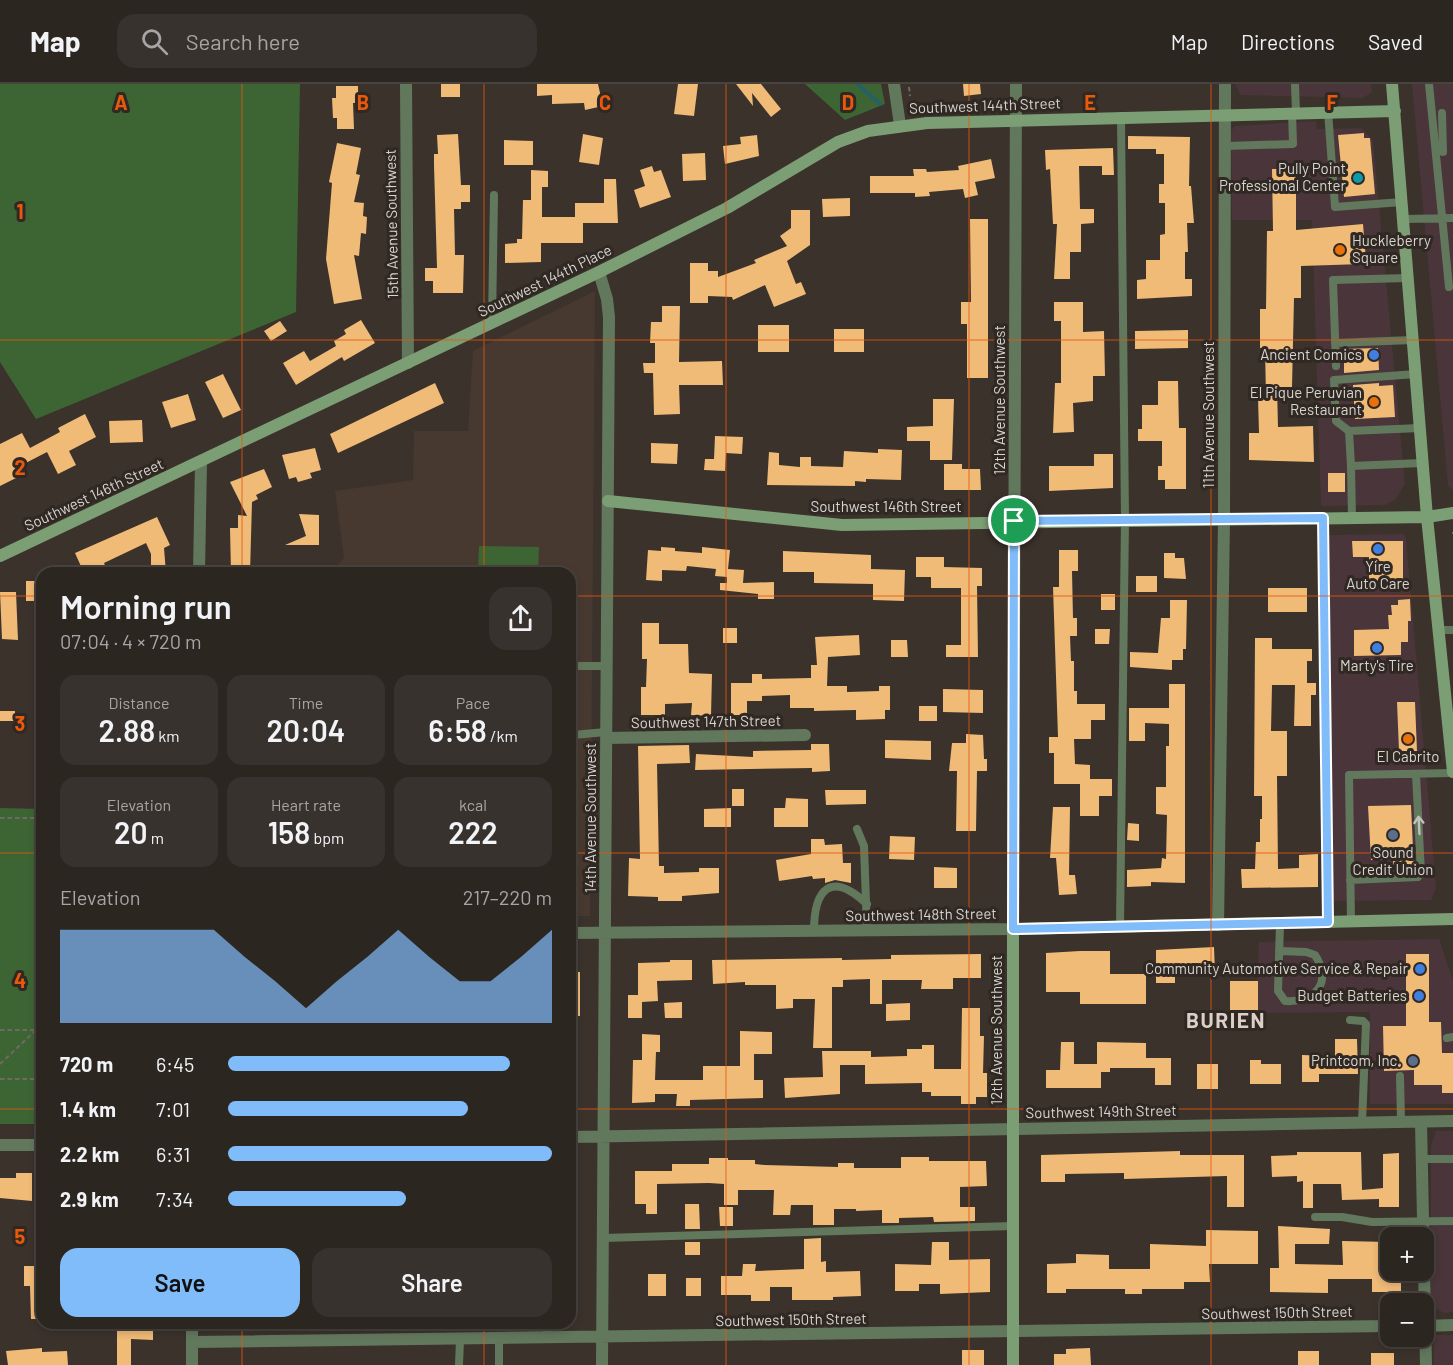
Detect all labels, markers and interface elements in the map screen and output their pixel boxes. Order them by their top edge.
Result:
search box [117,14,537,68]
text: Map [30,24,81,58]
icon: search [138,25,171,58]
text: Search here [186,28,300,54]
text: Map [1171,29,1208,54]
text: Directions [1241,29,1335,54]
text: Saved [1368,29,1423,54]
text: A [114,90,128,114]
text: B [357,90,369,114]
text: C [599,90,611,114]
text: D [842,90,854,114]
text: E [1084,90,1096,114]
text: F [1326,90,1338,114]
street label: Southwest 144th Street [909,93,1061,117]
street label: 15th Avenue Southwest [381,149,401,299]
place label: Pully Point Professional Center [1219,159,1347,194]
marker: Pully Point Professional Center [1351,171,1365,185]
text: 1 [16,199,24,223]
place label: Huckleberry Square [1352,231,1431,266]
street label: Southwest 144th Place [475,240,614,320]
marker: Huckleberry Square [1333,243,1347,257]
street label: 12th Avenue Southwest [990,325,1008,475]
street label: 11th Avenue Southwest [1199,341,1217,489]
place label: Ancient Comics [1260,345,1362,363]
marker: Ancient Comics [1367,348,1381,362]
place label: El Pique Peruvian Restaurant [1250,383,1362,418]
marker: El Pique Peruvian Restaurant [1367,395,1381,409]
street label: Southwest 146th Street [21,454,166,534]
text: 2 [14,455,26,479]
pin [988,495,1039,546]
street label: Southwest 146th Street [810,497,962,515]
icon: arrive [997,504,1030,537]
marker: Yire Auto Care [1371,542,1385,556]
place label: Yire Auto Care [1346,557,1410,592]
text: Morning run [60,586,232,626]
button: share [489,587,552,650]
text: 07:04 · 4 × 720 m [60,629,202,653]
marker: Marty's Tire [1370,641,1384,655]
place label: Marty's Tire [1340,656,1414,674]
text: Distance [109,693,169,712]
text: Time [289,693,323,712]
text: Pace [456,693,490,712]
text: 3 [15,711,25,735]
street label: Southwest 147th Street [631,711,781,731]
text: 2.88 [98,712,155,748]
text: 20:04 [267,712,345,748]
text: 6:58 [428,712,487,748]
text: km [155,726,180,745]
text: /km [487,726,518,745]
marker: El Cabrito [1401,732,1415,746]
street label: 14th Avenue Southwest [581,743,599,893]
place label: El Cabrito [1376,747,1440,765]
text: Elevation [107,795,171,814]
text: Heart rate [271,795,341,814]
text: kcal [459,795,487,814]
text: 20 [114,814,148,850]
text: 158 [268,814,310,850]
text: 222 [448,814,498,850]
one-way arrow [1414,815,1425,835]
text: m [148,828,164,847]
text: bpm [310,828,344,847]
marker: Sound Credit Union [1386,828,1400,842]
place label: Sound Credit Union [1353,843,1433,878]
text: Elevation [60,885,141,909]
text: 217–220 m [463,885,552,909]
street label: Southwest 148th Street [845,904,997,924]
street label: 12th Avenue Southwest [987,955,1005,1105]
place label: Community Automotive Service & Repair [1145,959,1409,977]
marker: Community Automotive Service & Repair [1413,962,1427,976]
text: 4 [14,968,26,992]
place label: Budget Batteries [1297,986,1407,1004]
marker: Budget Batteries [1412,989,1426,1003]
district label: BURIEN [1186,1007,1266,1032]
place label: Printcom, Inc. [1311,1051,1401,1069]
text: 720 m [60,1052,113,1076]
text: 6:45 [156,1052,194,1076]
marker: Printcom, Inc. [1406,1054,1420,1068]
text: 1.4 km [60,1097,116,1121]
text: 7:01 [156,1097,190,1121]
street label: Southwest 149th Street [1025,1101,1177,1121]
text: 2.2 km [60,1142,119,1166]
text: 6:31 [156,1142,190,1166]
text: 2.9 km [60,1187,119,1211]
text: 7:34 [156,1187,194,1211]
text: 5 [15,1224,26,1248]
map controls [1380,1227,1434,1347]
button: + [1380,1227,1434,1281]
button: Save [60,1248,300,1317]
button: Share [312,1248,552,1317]
button: − [1380,1293,1434,1347]
street label: Southwest 150th Street [1201,1302,1353,1322]
street label: Southwest 150th Street [715,1309,867,1329]

